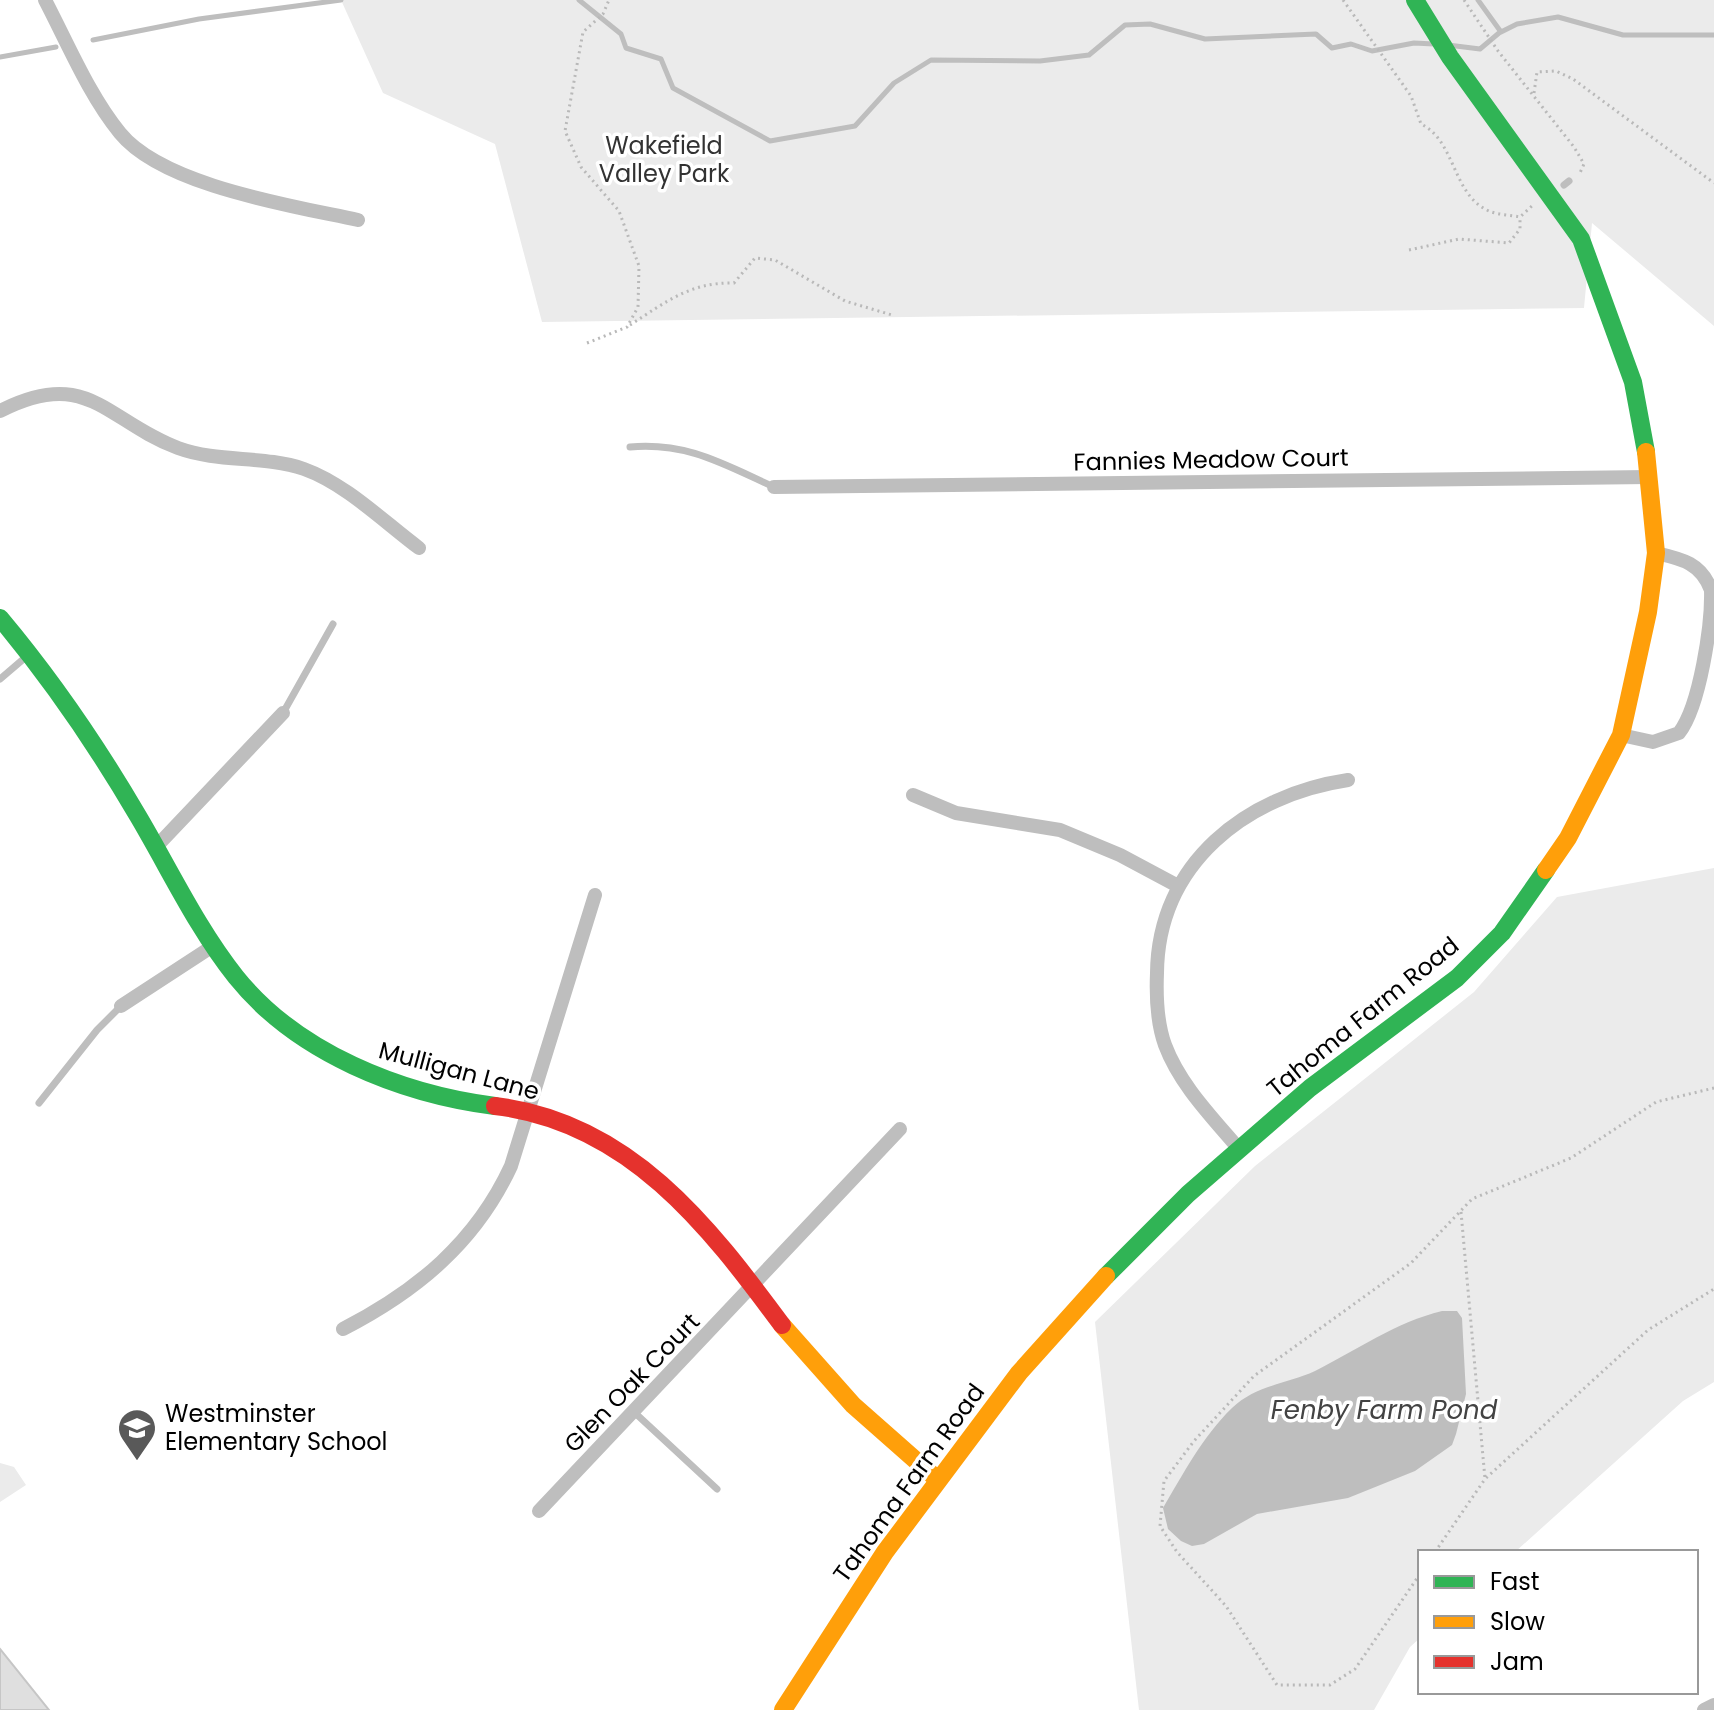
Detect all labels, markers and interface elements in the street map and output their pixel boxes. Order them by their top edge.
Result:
park label: Wakefield Valley Park [599,129,730,190]
street label: Fannies Meadow Court [1073,441,1349,478]
street label: Tahoma Farm Road [1260,929,1466,1104]
street label: Mulligan Lane [375,1033,543,1108]
street label: Glen Oak Court [557,1306,707,1460]
street label: Tahoma Farm Road [825,1377,992,1589]
water label: Fenby Farm Pond [1271,1392,1498,1428]
place label: Westminster Elementary School [165,1397,388,1458]
school or university icon: Westminster Elementary School [116,1407,158,1462]
legend [1418,1550,1698,1694]
text: Fast [1490,1565,1540,1598]
text: Slow [1490,1605,1545,1638]
text: Jam [1490,1645,1544,1678]

